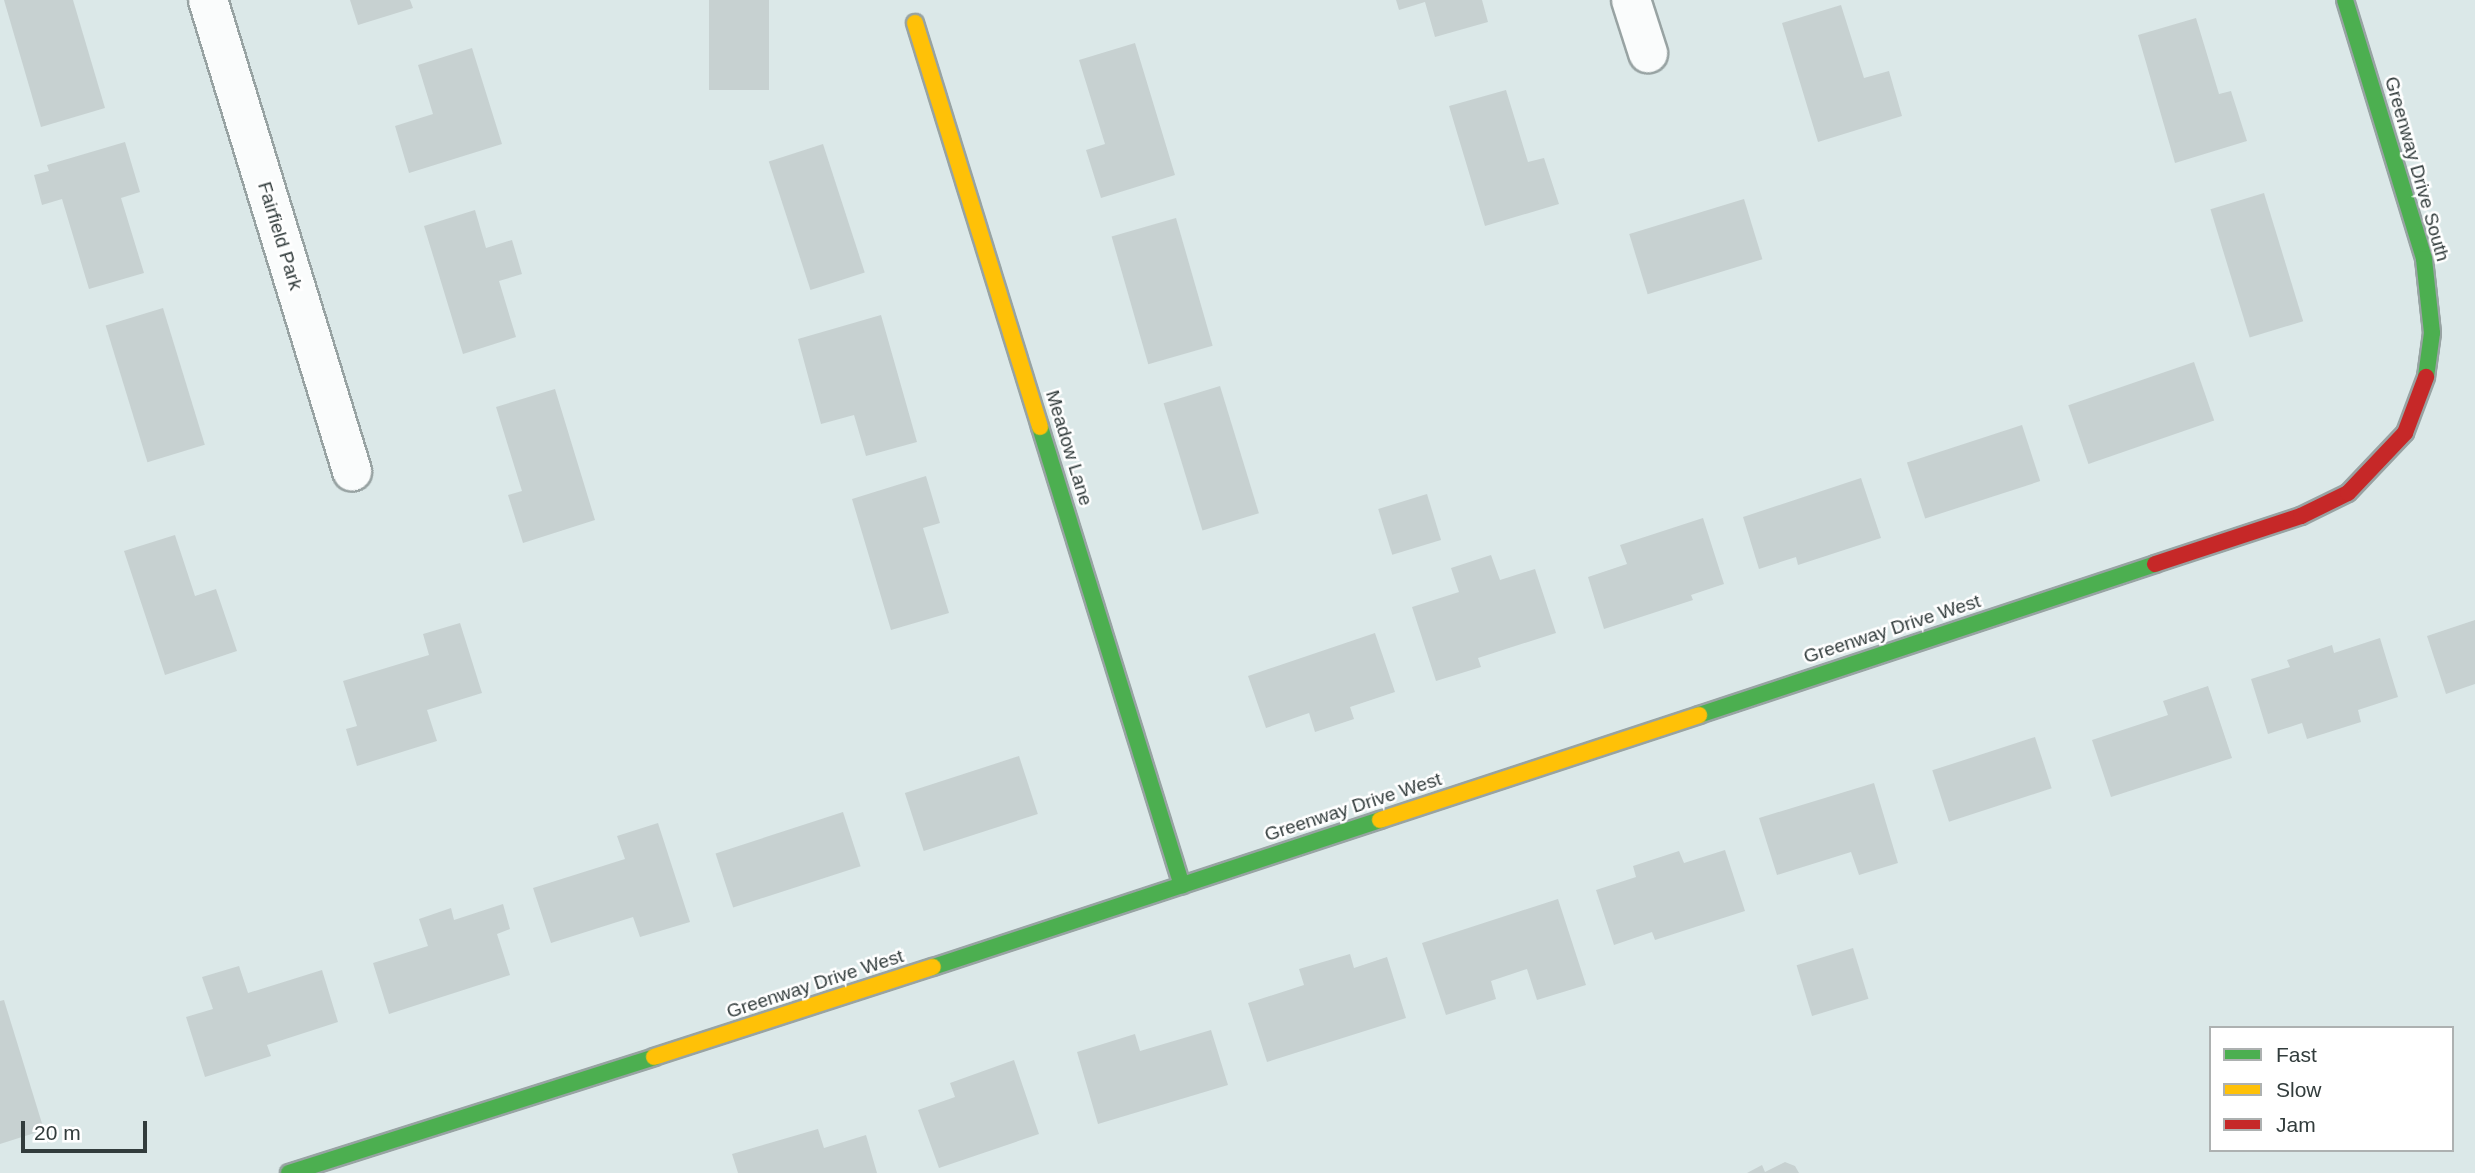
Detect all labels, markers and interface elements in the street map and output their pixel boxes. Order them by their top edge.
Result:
street label: Greenway Drive South [2380,74,2454,264]
street label: Fairfield Park [253,179,307,293]
street label: Meadow Lane [1041,388,1097,508]
street label: Greenway Drive West [1801,590,1983,668]
street label: Greenway Drive West [1262,768,1444,846]
street label: Greenway Drive West [724,945,906,1023]
legend [2209,1026,2454,1152]
text: Fast [2276,1043,2317,1066]
text: Slow [2276,1078,2322,1101]
scale bar [24,1106,150,1150]
text: Jam [2276,1113,2316,1136]
text: 20 m [34,1121,81,1144]

